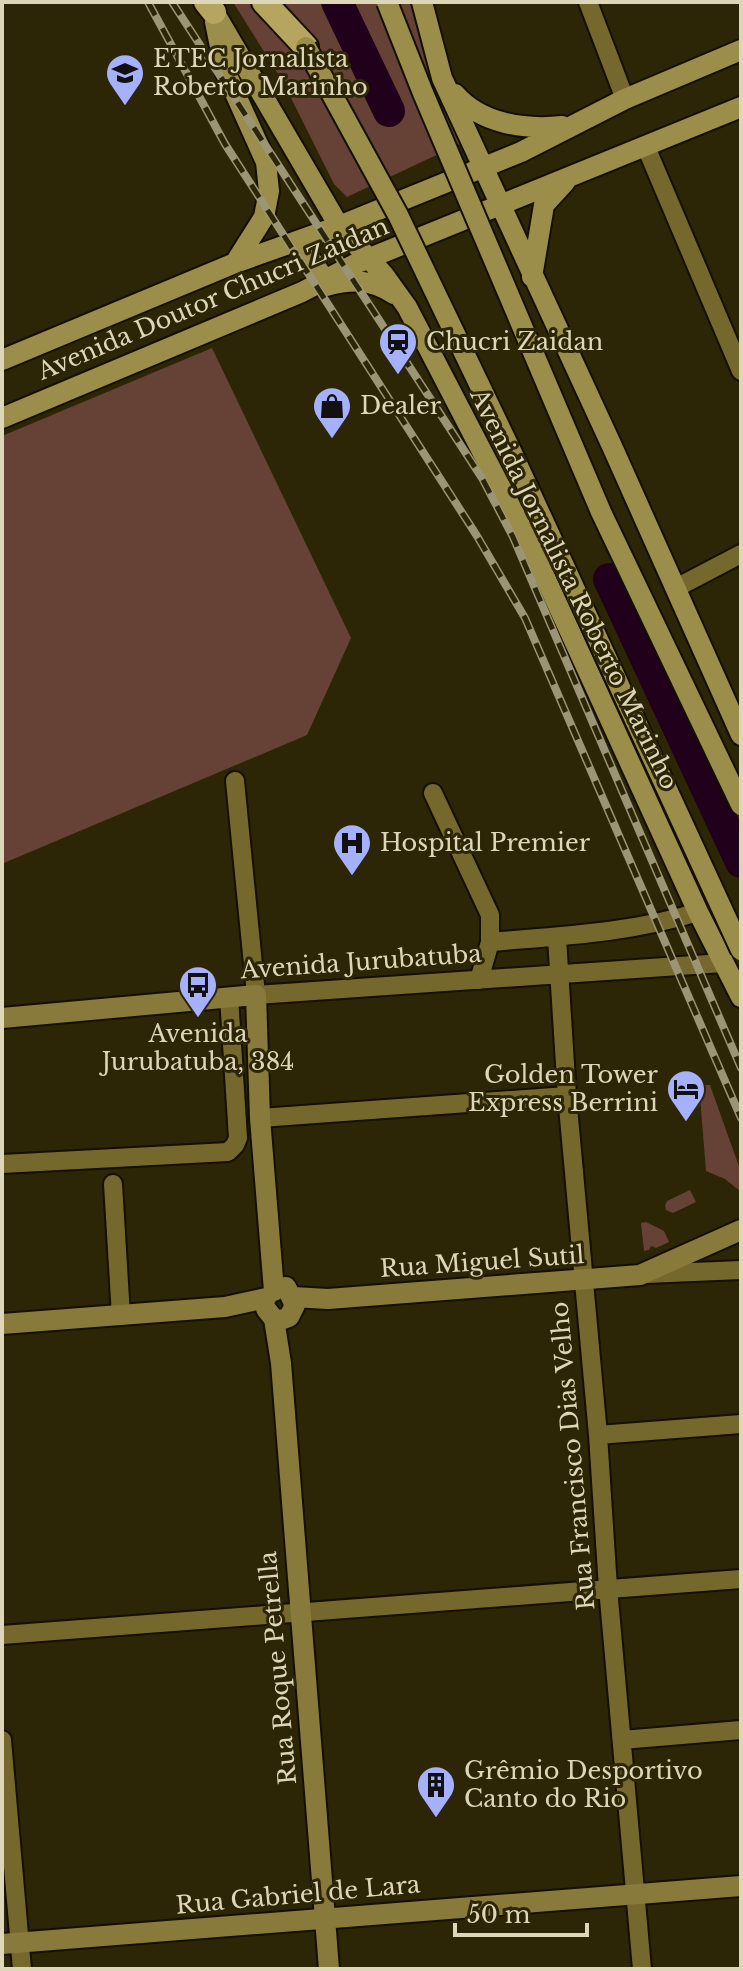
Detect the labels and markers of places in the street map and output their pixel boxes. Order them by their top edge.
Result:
place label: ETEC Jornalista Roberto Marinho [153,44,368,101]
school or university icon: ETEC Jornalista Roberto Marinho [104,52,146,107]
station icon: Chucri Zaidan [377,321,419,376]
place label: Chucri Zaidan [426,327,603,356]
shop icon: Dealer [311,385,353,440]
place label: Dealer [360,391,442,420]
hospital icon: Hospital Premier [331,822,373,877]
place label: Hospital Premier [380,828,591,857]
bus stop icon: Avenida Jurubatuba, 384 [177,964,219,1019]
place label: Avenida Jurubatuba, 384 [99,1019,294,1076]
place label: Golden Tower Express Berrini [468,1060,659,1117]
hotel icon: Golden Tower Express Berrini [665,1068,707,1123]
place label: Grêmio Desportivo Canto do Rio [464,1756,703,1813]
building icon: Grêmio Desportivo Canto do Rio [415,1764,457,1819]

